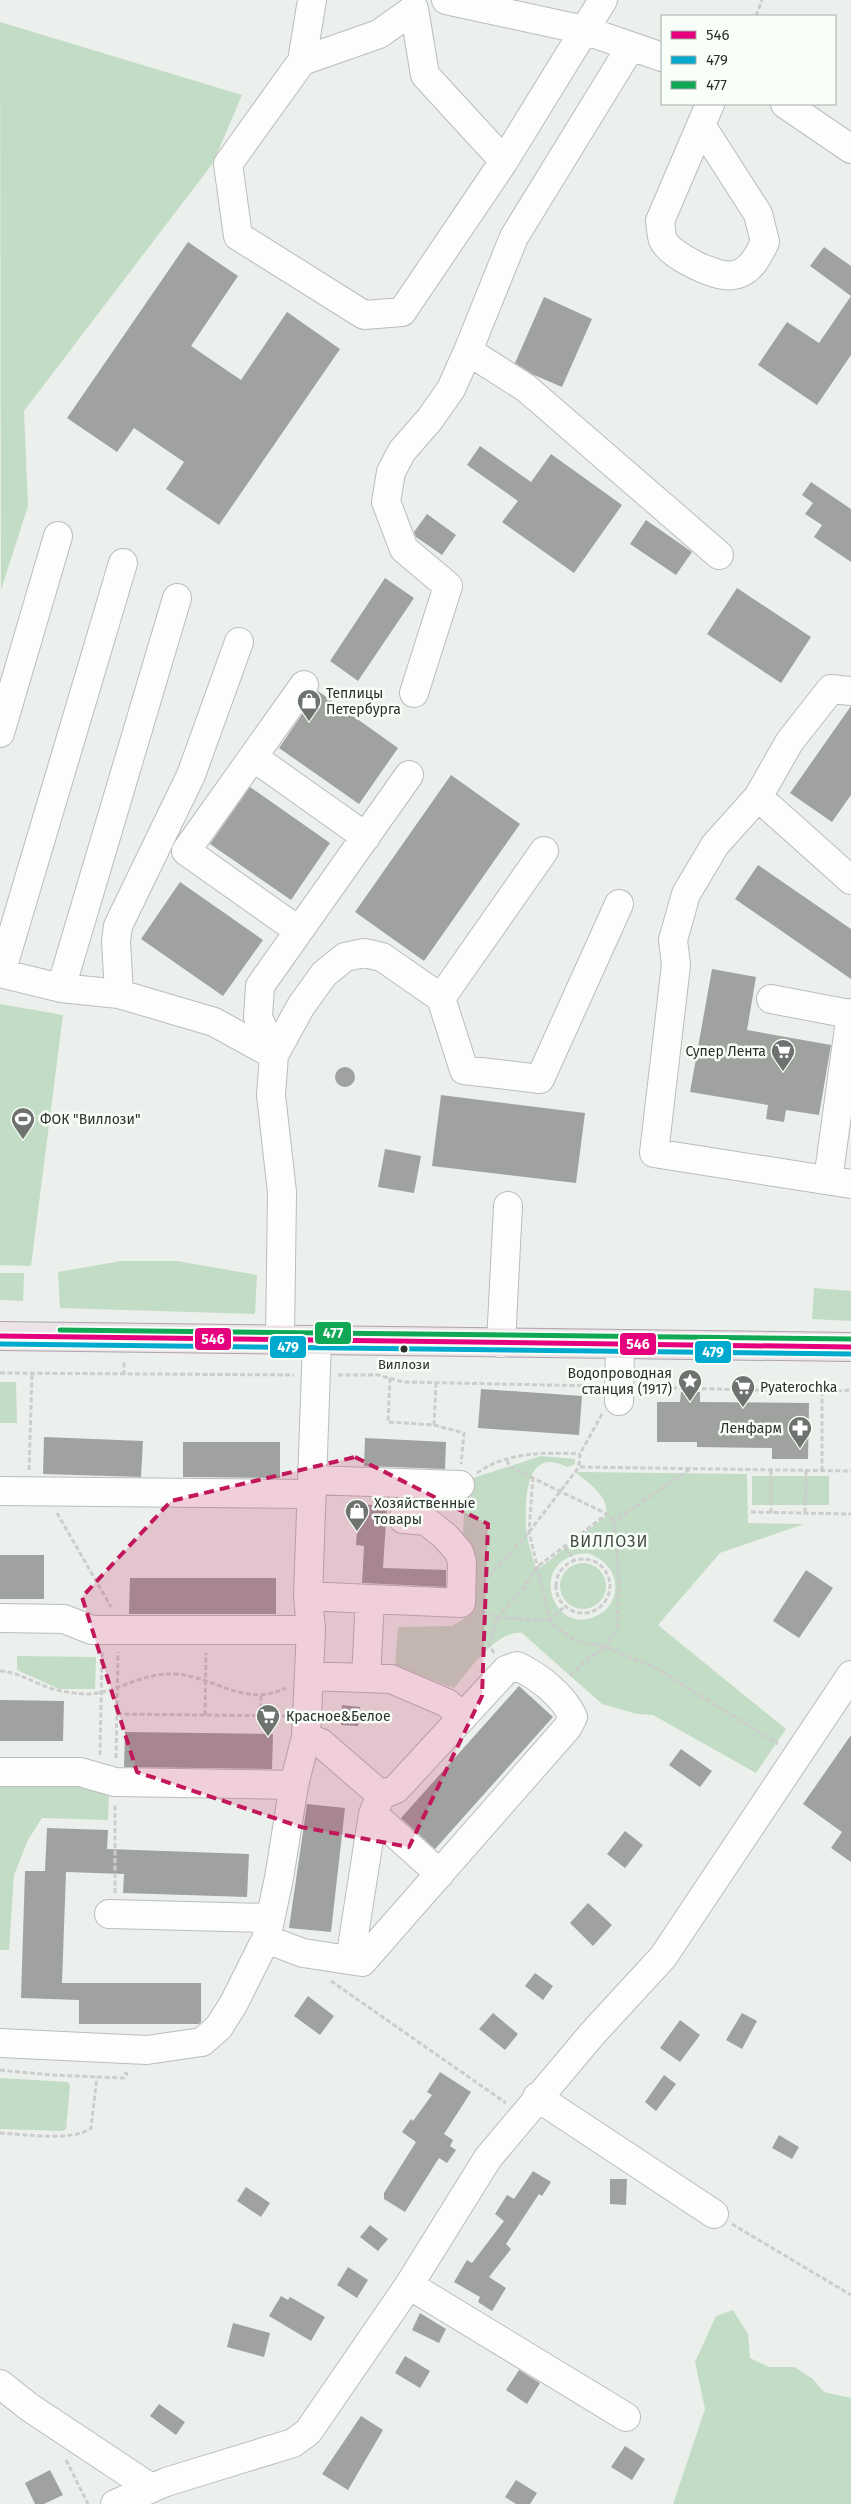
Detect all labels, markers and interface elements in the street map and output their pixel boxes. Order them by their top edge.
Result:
legend [661,15,836,105]
text: 546 [706,26,730,44]
text: 479 [706,51,728,69]
text: 477 [706,76,727,94]
place label: Теплицы Петербурга [326,685,401,718]
shop icon: Теплицы Петербурга [296,688,322,722]
supermarket icon: Супер Лента [770,1038,796,1072]
place label: Супер Лента [686,1043,766,1060]
sports icon: ФОК "Виллози" [10,1106,36,1140]
place label: ФОК "Виллози" [40,1111,141,1128]
line badge: 477 [314,1321,352,1345]
text: 477 [323,1325,344,1342]
line badge: 546 [194,1327,232,1351]
text: 546 [201,1331,225,1348]
line badge: 546 [619,1332,657,1356]
line badge: 479 [269,1335,307,1359]
text: 546 [626,1336,650,1353]
text: 479 [277,1339,299,1356]
line badge: 479 [694,1340,732,1364]
marker: Виллози [399,1344,409,1354]
text: 479 [702,1344,724,1361]
place label: Виллози [378,1357,430,1372]
place label: Водопроводная станция (1917) [567,1365,672,1398]
place icon: Водопроводная станция (1917) [677,1368,703,1402]
supermarket icon: Pyaterochka [730,1374,756,1408]
place label: Pyaterochka [760,1379,837,1396]
pharmacy icon: Ленфарм [787,1415,813,1449]
place label: Ленфарм [720,1420,782,1437]
place label: Хозяйственные товары [374,1495,475,1528]
shop icon: Хозяйственные товары [344,1498,370,1532]
district label: ВИЛЛОЗИ [570,1532,648,1551]
supermarket icon: Красное&Белое [255,1703,281,1737]
place label: Красное&Белое [286,1708,391,1725]

